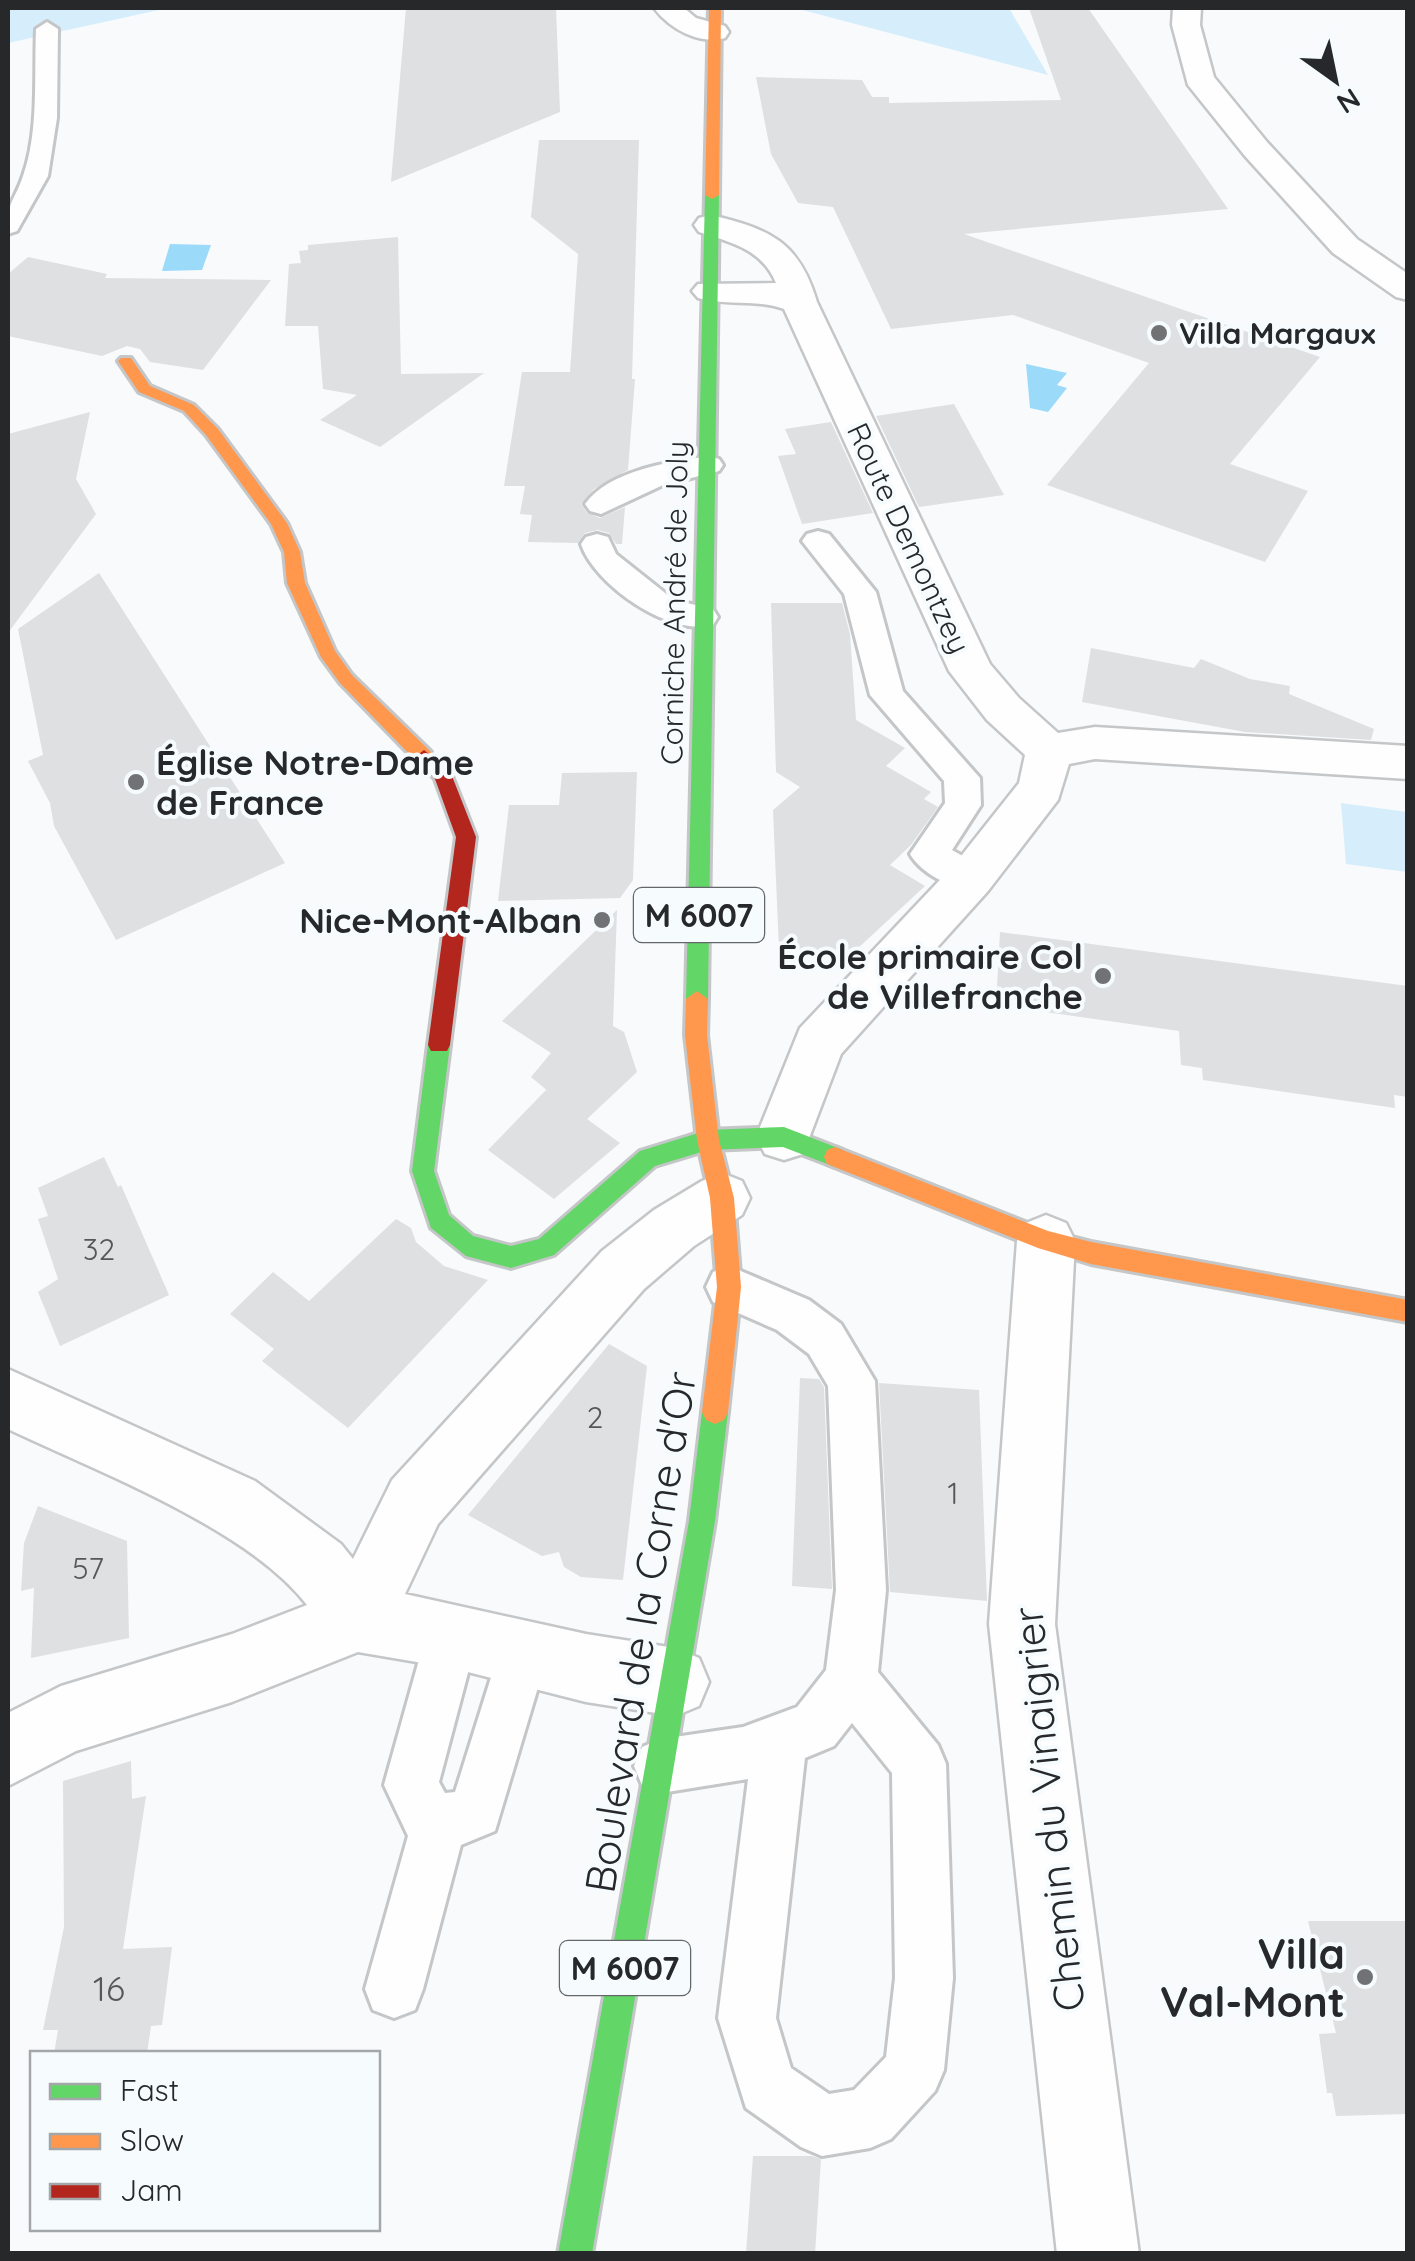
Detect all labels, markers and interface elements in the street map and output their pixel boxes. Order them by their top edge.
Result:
north arrow [1285,30,1385,130]
text: N [1331,81,1367,122]
place label: Villa Margaux [1179,314,1376,352]
marker: Villa Margaux [1148,322,1170,344]
street label: Route Demontzey [839,417,979,659]
street label: Corniche André de Joly [652,441,696,765]
place label: Église Notre-Dame de France [156,740,474,824]
marker: Église Notre-Dame de France [125,771,147,793]
road number: M 6007 [634,888,764,942]
place label: Nice-Mont-Alban [299,898,582,942]
marker: Nice-Mont-Alban [591,909,613,931]
place label: École primaire Col de Villefranche [777,934,1083,1018]
marker: École primaire Col de Villefranche [1092,965,1114,987]
house number: 32 [83,1230,115,1268]
street label: Boulevard de la Corne d'Or [573,1368,707,1896]
house number: 2 [587,1398,603,1436]
house number: 1 [947,1474,959,1512]
house number: 57 [72,1549,104,1587]
street label: Chemin du Vinaigrier [1000,1604,1096,2014]
place label: Villa Val-Mont [1160,1927,1345,2028]
road number: M 6007 [560,1941,690,1995]
house number: 16 [93,1966,125,2010]
marker: Villa Val-Mont [1354,1966,1376,1988]
legend [30,2051,380,2231]
text: Fast [120,2071,179,2109]
text: Slow [120,2121,184,2159]
text: Jam [120,2171,183,2209]

